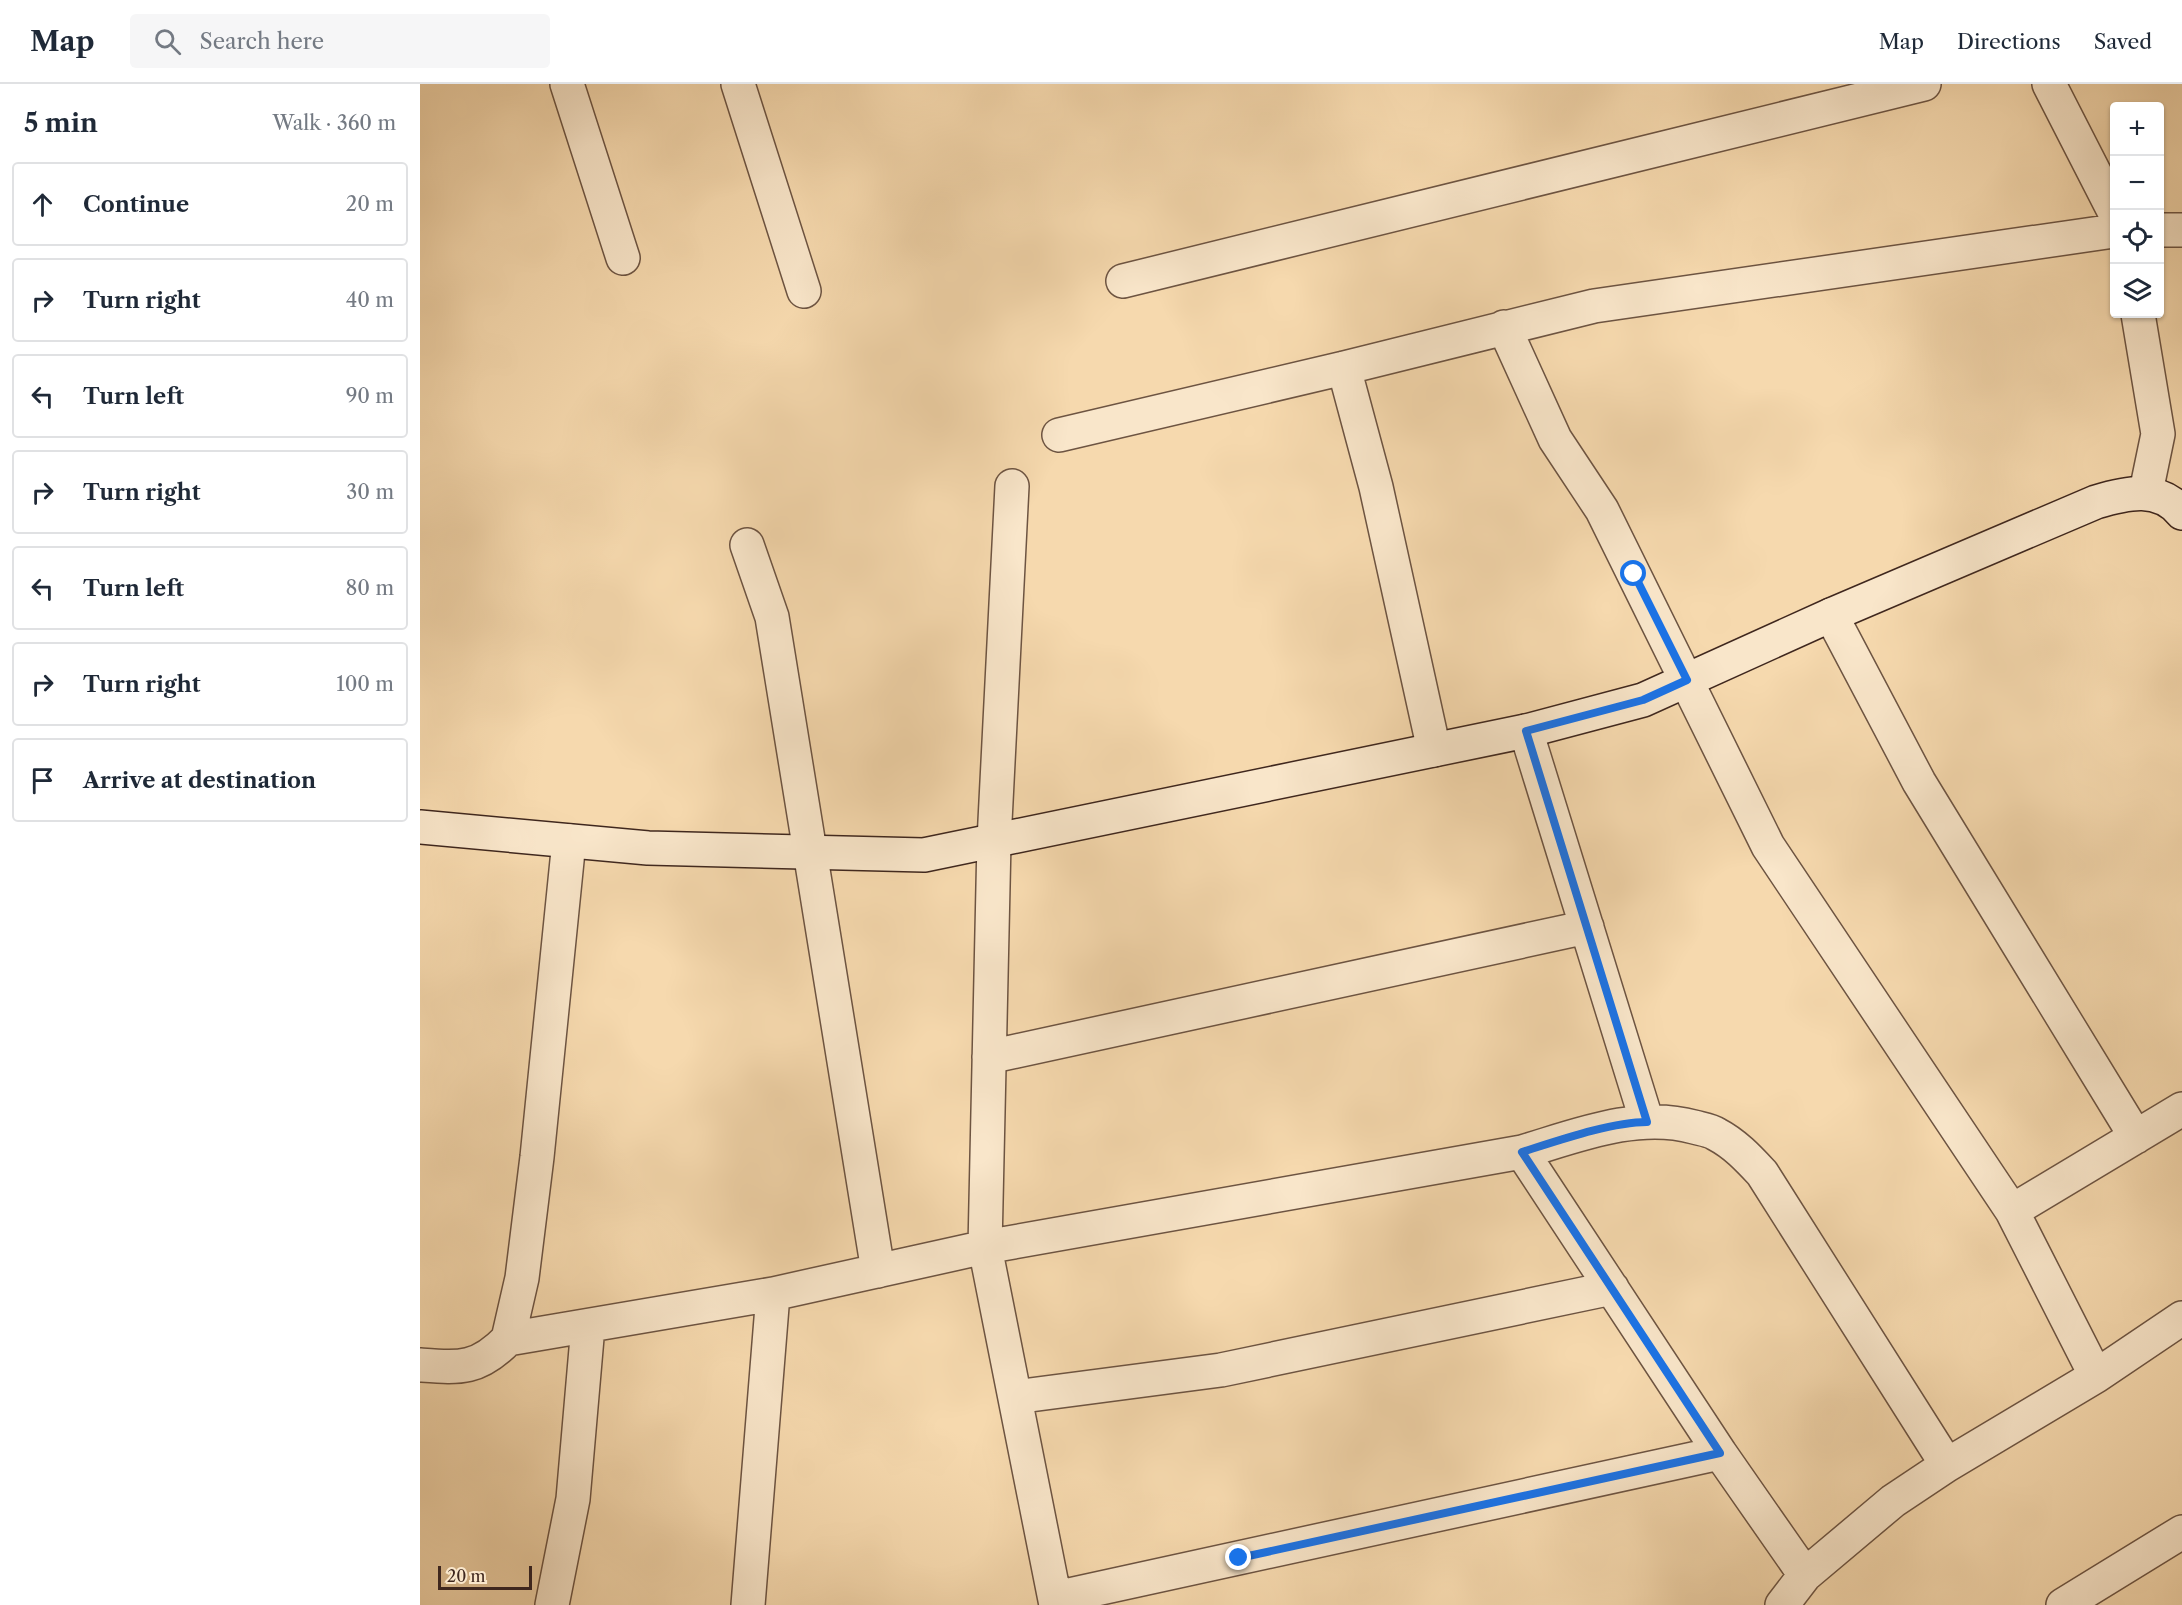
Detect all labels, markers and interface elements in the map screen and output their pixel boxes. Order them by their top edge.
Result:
search box [130,14,550,68]
text: Map [30,24,94,58]
icon: search [151,25,184,58]
text: Search here [199,28,324,55]
text: Map [1879,29,1924,54]
text: Directions [1957,29,2061,54]
text: Saved [2094,29,2152,54]
map controls [2110,102,2164,318]
button: + [2110,102,2164,156]
text: 5 min [24,107,98,139]
text: Walk · 360 m [273,111,396,135]
button: − [2110,156,2164,210]
icon: ahead [26,188,59,221]
text: Continue [83,191,189,218]
text: 20 m [346,192,394,216]
button: locate [2110,210,2164,264]
button: layers [2110,264,2164,318]
icon: right [26,284,59,317]
text: Turn right [83,287,201,314]
text: 40 m [346,288,394,312]
icon: left [26,380,59,413]
text: Turn left [83,383,184,410]
text: 90 m [346,384,394,408]
icon: right [26,476,59,509]
text: Turn right [83,479,201,506]
text: 30 m [346,480,394,504]
route start [1620,560,1646,586]
icon: left [26,572,59,605]
text: Turn left [83,575,184,602]
text: 80 m [346,576,394,600]
icon: right [26,668,59,701]
text: Turn right [83,671,201,698]
text: 100 m [336,672,394,696]
icon: arrive [26,764,59,797]
text: Arrive at destination [83,767,316,794]
route end [1225,1544,1251,1570]
scale bar [438,1563,532,1590]
text: 20 m [447,1566,486,1586]

